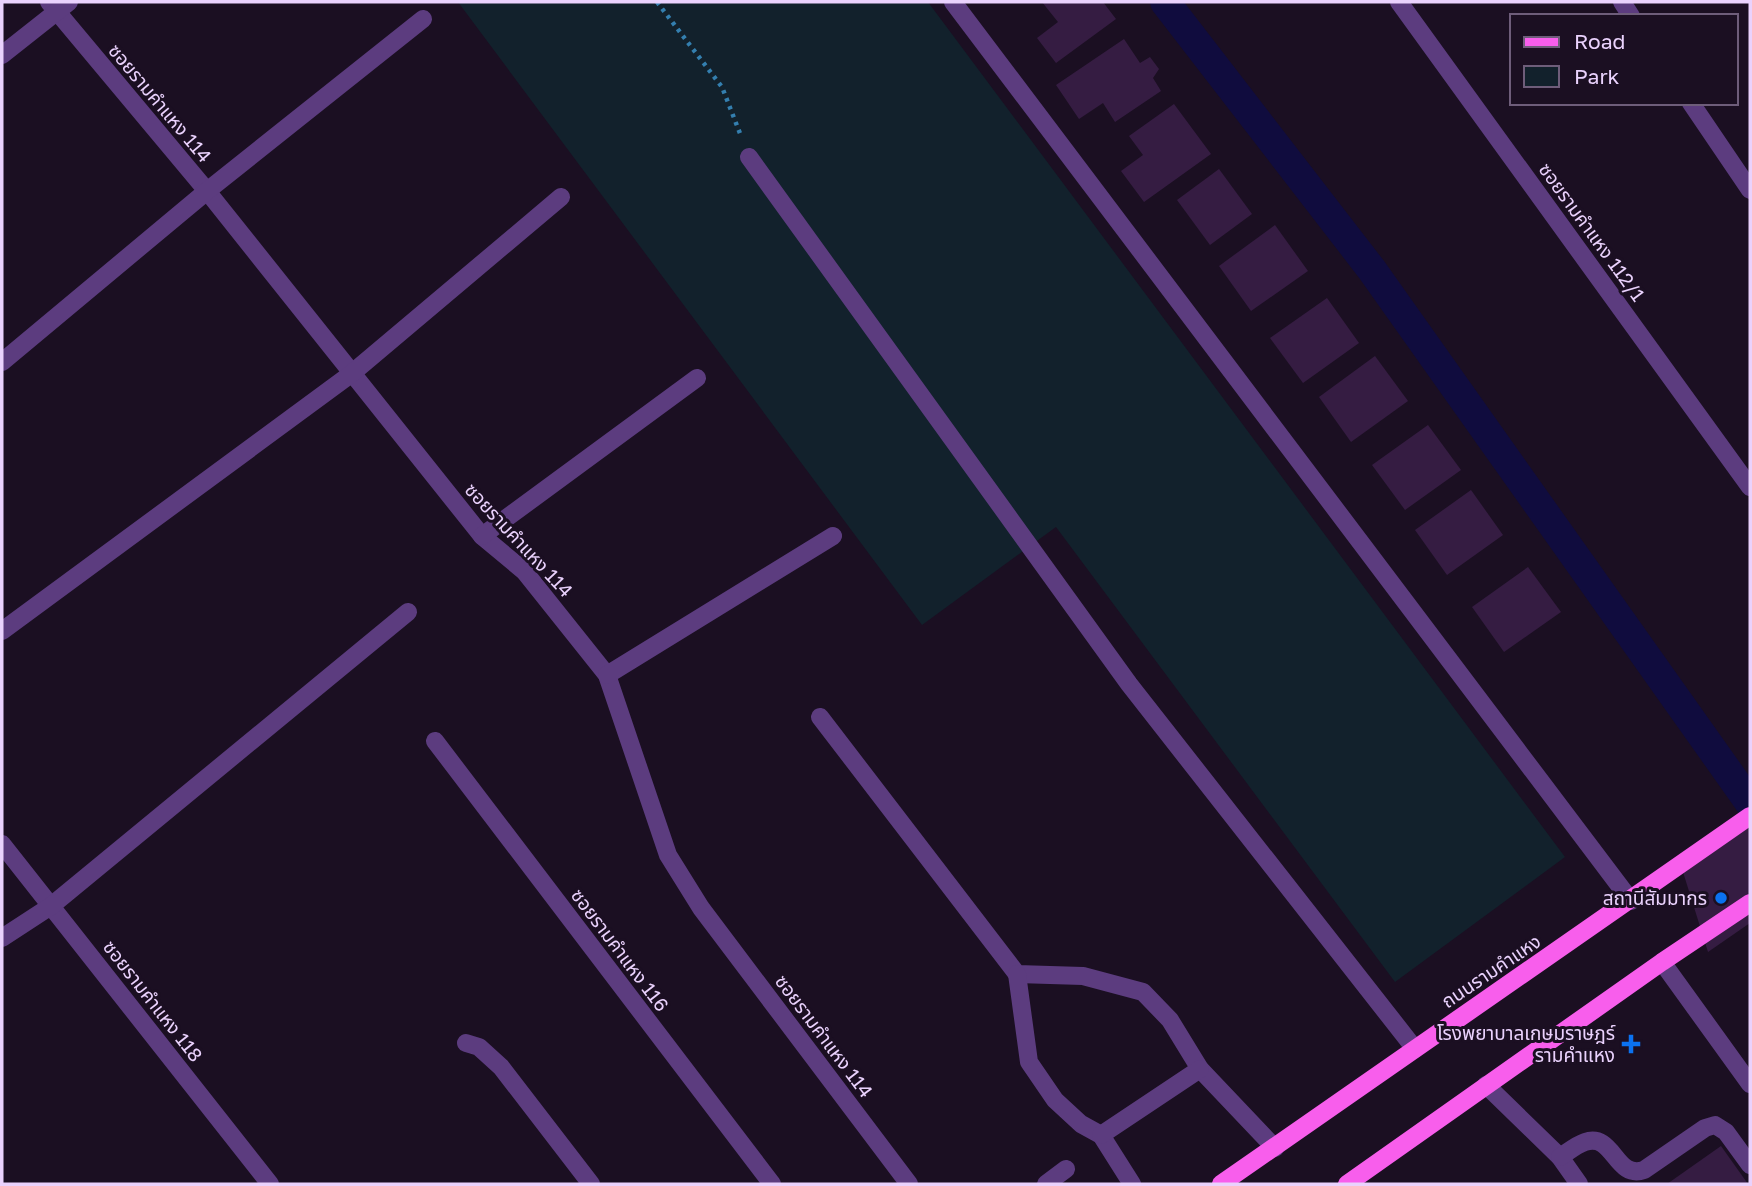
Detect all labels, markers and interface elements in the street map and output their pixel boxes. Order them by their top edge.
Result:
legend [1510,14,1738,105]
text: Road [1574,28,1625,54]
street label: ซอยรามคำแหง 114 [104,39,217,167]
text: Park [1574,63,1620,89]
street label: ซอยรามคำแหง 112/1 [1534,158,1650,305]
street label: ซอยรามคำแหง 114 [461,478,578,602]
street label: ซอยรามคำแหง 116 [567,884,674,1016]
place label: สถานีสัมมากร [1603,886,1707,909]
marker: สถานีสัมมากร [1713,890,1729,906]
street label: ถนนรามคำแหง [1437,929,1545,1012]
street label: ซอยรามคำแหง 118 [99,935,208,1066]
street label: ซอยรามคำแหง 114 [771,970,878,1102]
place label: โรงพยาบาลเกษมราษฎร์ รามคำแหง [1437,1021,1616,1066]
marker: โรงพยาบาลเกษมราษฎร์ รามคำแหง [1621,1034,1641,1054]

